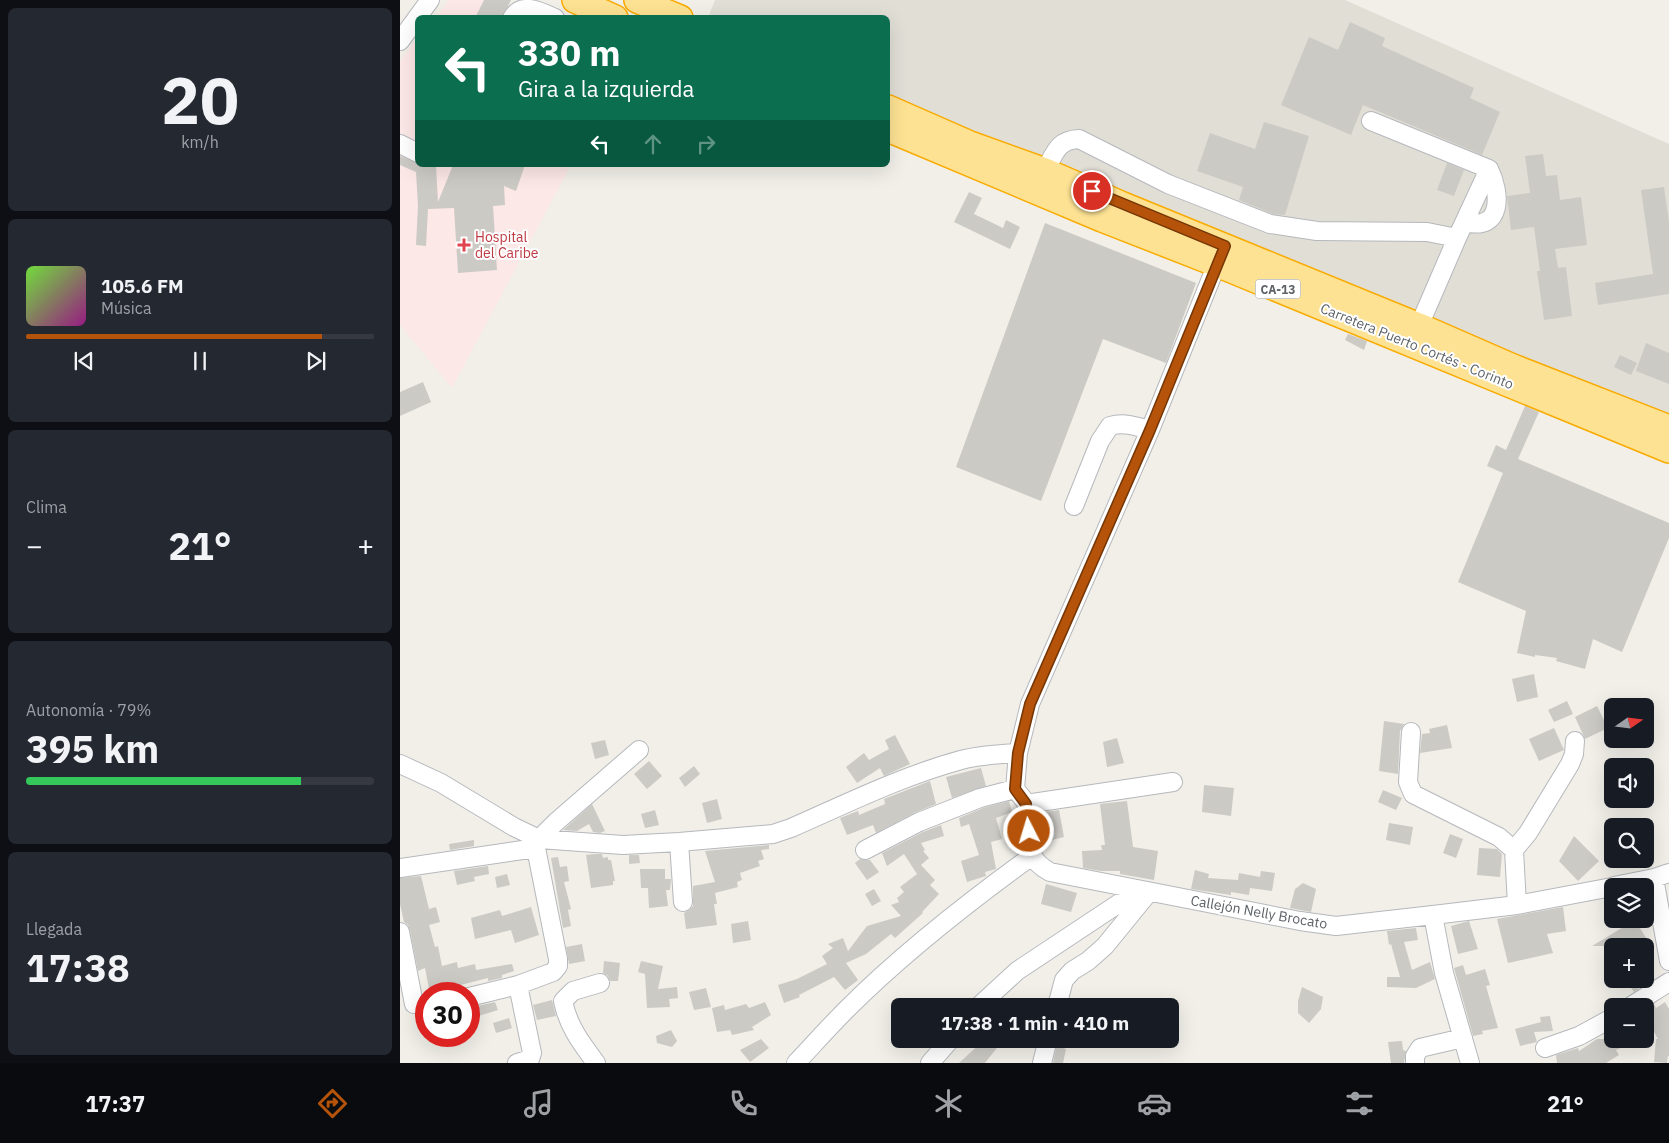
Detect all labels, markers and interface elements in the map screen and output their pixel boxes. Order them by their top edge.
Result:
text: 330 m [518,30,621,76]
icon: left [435,35,500,100]
text: 20 [161,57,239,142]
text: Gira a la izquierda [518,74,694,103]
icon: left [586,130,614,158]
icon: ahead [639,130,667,158]
icon: right [692,130,720,158]
text: km/h [181,132,219,152]
pin [1071,170,1113,212]
icon: arrive [1078,177,1106,205]
place label: Hospital del Caribe [475,228,539,262]
marker: Hospital del Caribe [457,238,471,252]
text: 105.6 FM [101,274,184,298]
road number: CA-13 [1256,280,1300,298]
text: Música [101,298,151,318]
street label: Carretera Puerto Cortés - Corinto [1318,299,1516,393]
icon: previous [70,347,98,375]
icon: pause [186,347,214,375]
icon: next [302,347,330,375]
text: Clima [26,497,67,517]
text: 21° [168,521,232,570]
text: − [26,527,43,564]
text: + [357,527,374,564]
north arrow [1604,698,1654,748]
map controls [1604,698,1654,1048]
text: Autonomía · 79% [26,700,151,720]
text: 395 km [26,724,159,773]
button: sound [1604,758,1654,808]
position arrow [1002,804,1054,856]
button: search [1604,818,1654,868]
button: layers [1604,878,1654,928]
street label: Callejón Nelly Brocato [1189,891,1329,933]
text: Llegada [26,919,82,939]
button: + [1604,938,1654,988]
text: 17:38 [26,943,130,992]
speed limit sign: 30 [415,982,480,1047]
button: − [1604,998,1654,1048]
text: 17:38 · 1 min · 410 m [941,1011,1129,1035]
icon: directions [315,1086,350,1121]
icon: music [521,1086,556,1121]
icon: phone [726,1086,761,1121]
icon: climate [931,1086,966,1121]
icon: car [1137,1086,1172,1121]
icon: filters [1342,1086,1377,1121]
text: 17:37 [85,1089,145,1118]
text: 21° [1547,1089,1584,1118]

